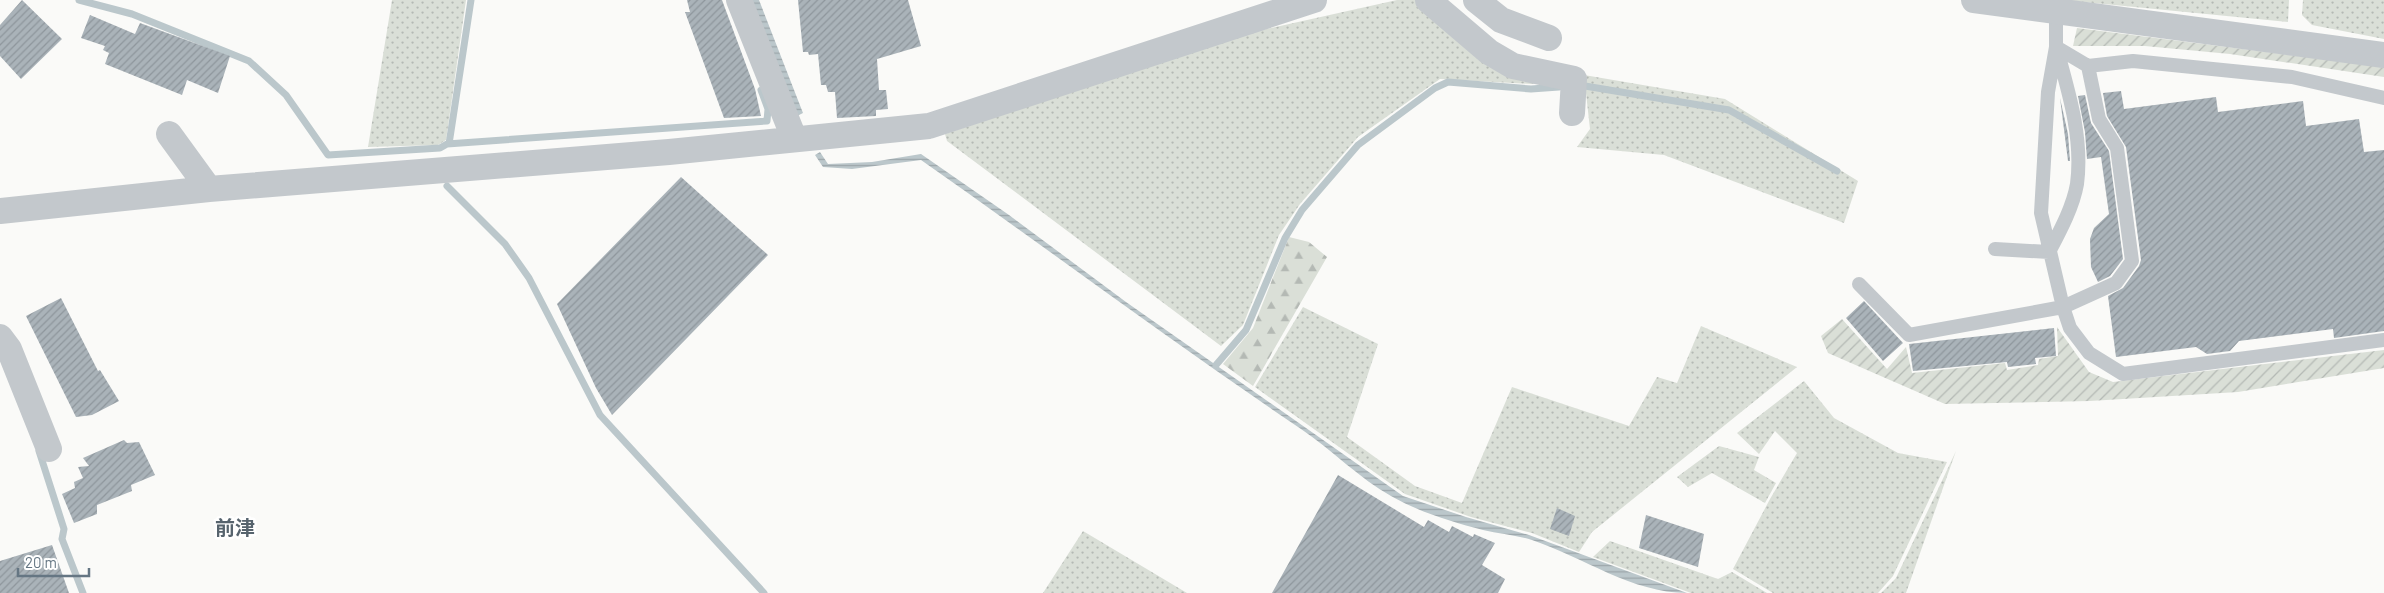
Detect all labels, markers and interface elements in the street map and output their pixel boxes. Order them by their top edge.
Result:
district label: 前津 [215,515,255,539]
scale bar [18,546,89,578]
text: 20 m [25,553,57,571]

